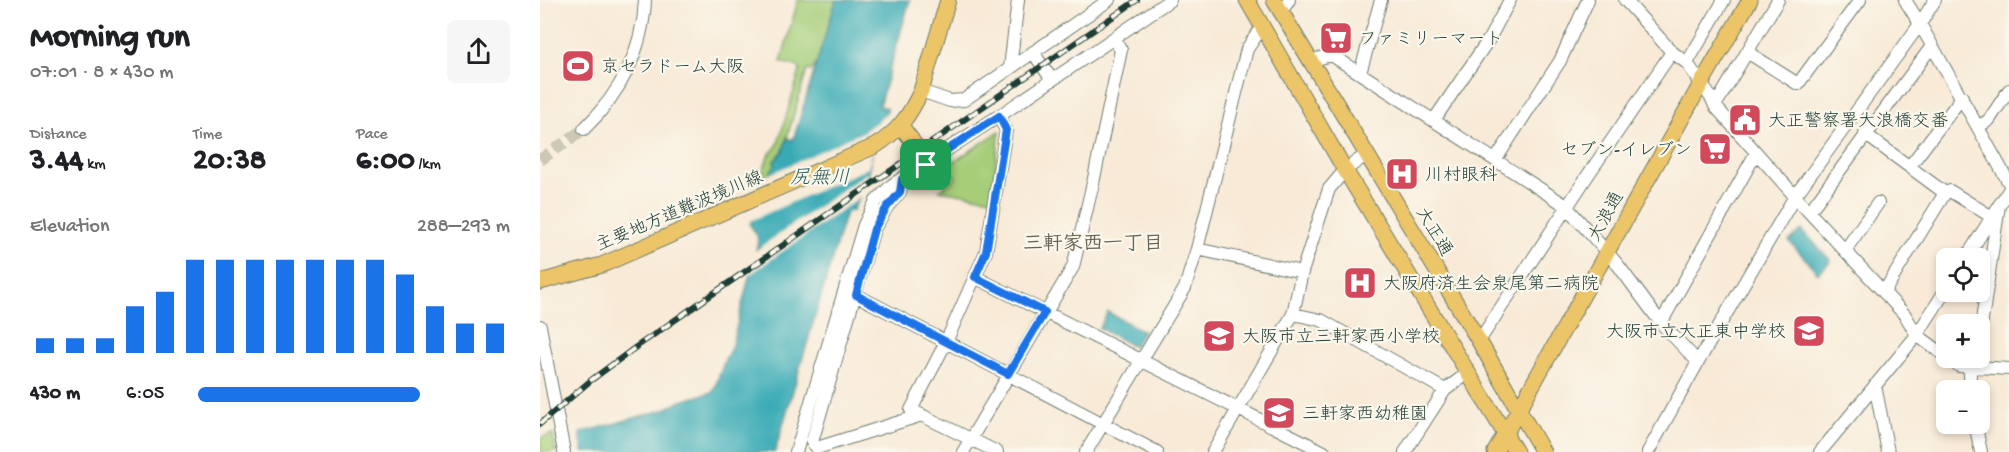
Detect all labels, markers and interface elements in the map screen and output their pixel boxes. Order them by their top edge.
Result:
text: Morning run [30,20,190,58]
button: share [447,20,510,83]
supermarket icon: ファミリーマート [1318,20,1354,56]
place label: ファミリーマート [1359,30,1503,51]
sports icon: 京セラドーム大阪 [560,48,596,84]
place label: 京セラドーム大阪 [601,57,744,79]
text: 07:01 · 8 × 430 m [30,62,173,85]
public building icon: 大正警察署大浪橋交番 [1727,102,1763,138]
place label: 大正警察署大浪橋交番 [1768,111,1948,133]
text: Distance [30,126,87,145]
text: Time [193,126,222,145]
text: Pace [356,126,387,145]
supermarket icon: セブン-イレブン [1697,131,1733,167]
pin [900,139,951,190]
place label: セブン-イレブン [1560,140,1692,162]
text: 3.44 [30,145,83,180]
text: 20:38 [193,145,266,180]
text: 6:00 [356,145,415,180]
icon: arrive [909,148,942,181]
text: km [83,156,106,175]
text: /km [415,156,441,175]
hospital icon: 川村眼科 [1384,156,1420,192]
place label: 川村眼科 [1425,165,1497,187]
water label: 尻無川 [790,166,850,191]
street label: 主要地方道難波境川線 [593,167,767,257]
street label: 大浪通 [1584,188,1629,246]
street label: 大正通 [1410,204,1456,261]
text: Elevation [30,216,110,239]
text: 288–293 m [417,216,510,239]
district label: 三軒家西一丁目 [1023,232,1163,257]
map controls [1936,248,1990,434]
button: locate [1936,248,1990,302]
hospital icon: 大阪府済生会泉尾第二病院 [1342,265,1378,301]
place label: 大阪府済生会泉尾第二病院 [1383,274,1599,296]
school or university icon: 大阪市立大正東中学校 [1791,313,1827,349]
button: + [1936,314,1990,368]
school or university icon: 大阪市立三軒家西小学校 [1201,318,1237,354]
place label: 大阪市立大正東中学校 [1606,322,1786,344]
place label: 大阪市立三軒家西小学校 [1242,327,1440,349]
button: − [1936,380,1990,434]
text: 430 m [30,383,80,406]
text: 6:05 [126,383,164,406]
school or university icon: 三軒家西幼稚園 [1261,395,1297,431]
place label: 三軒家西幼稚園 [1302,404,1428,426]

